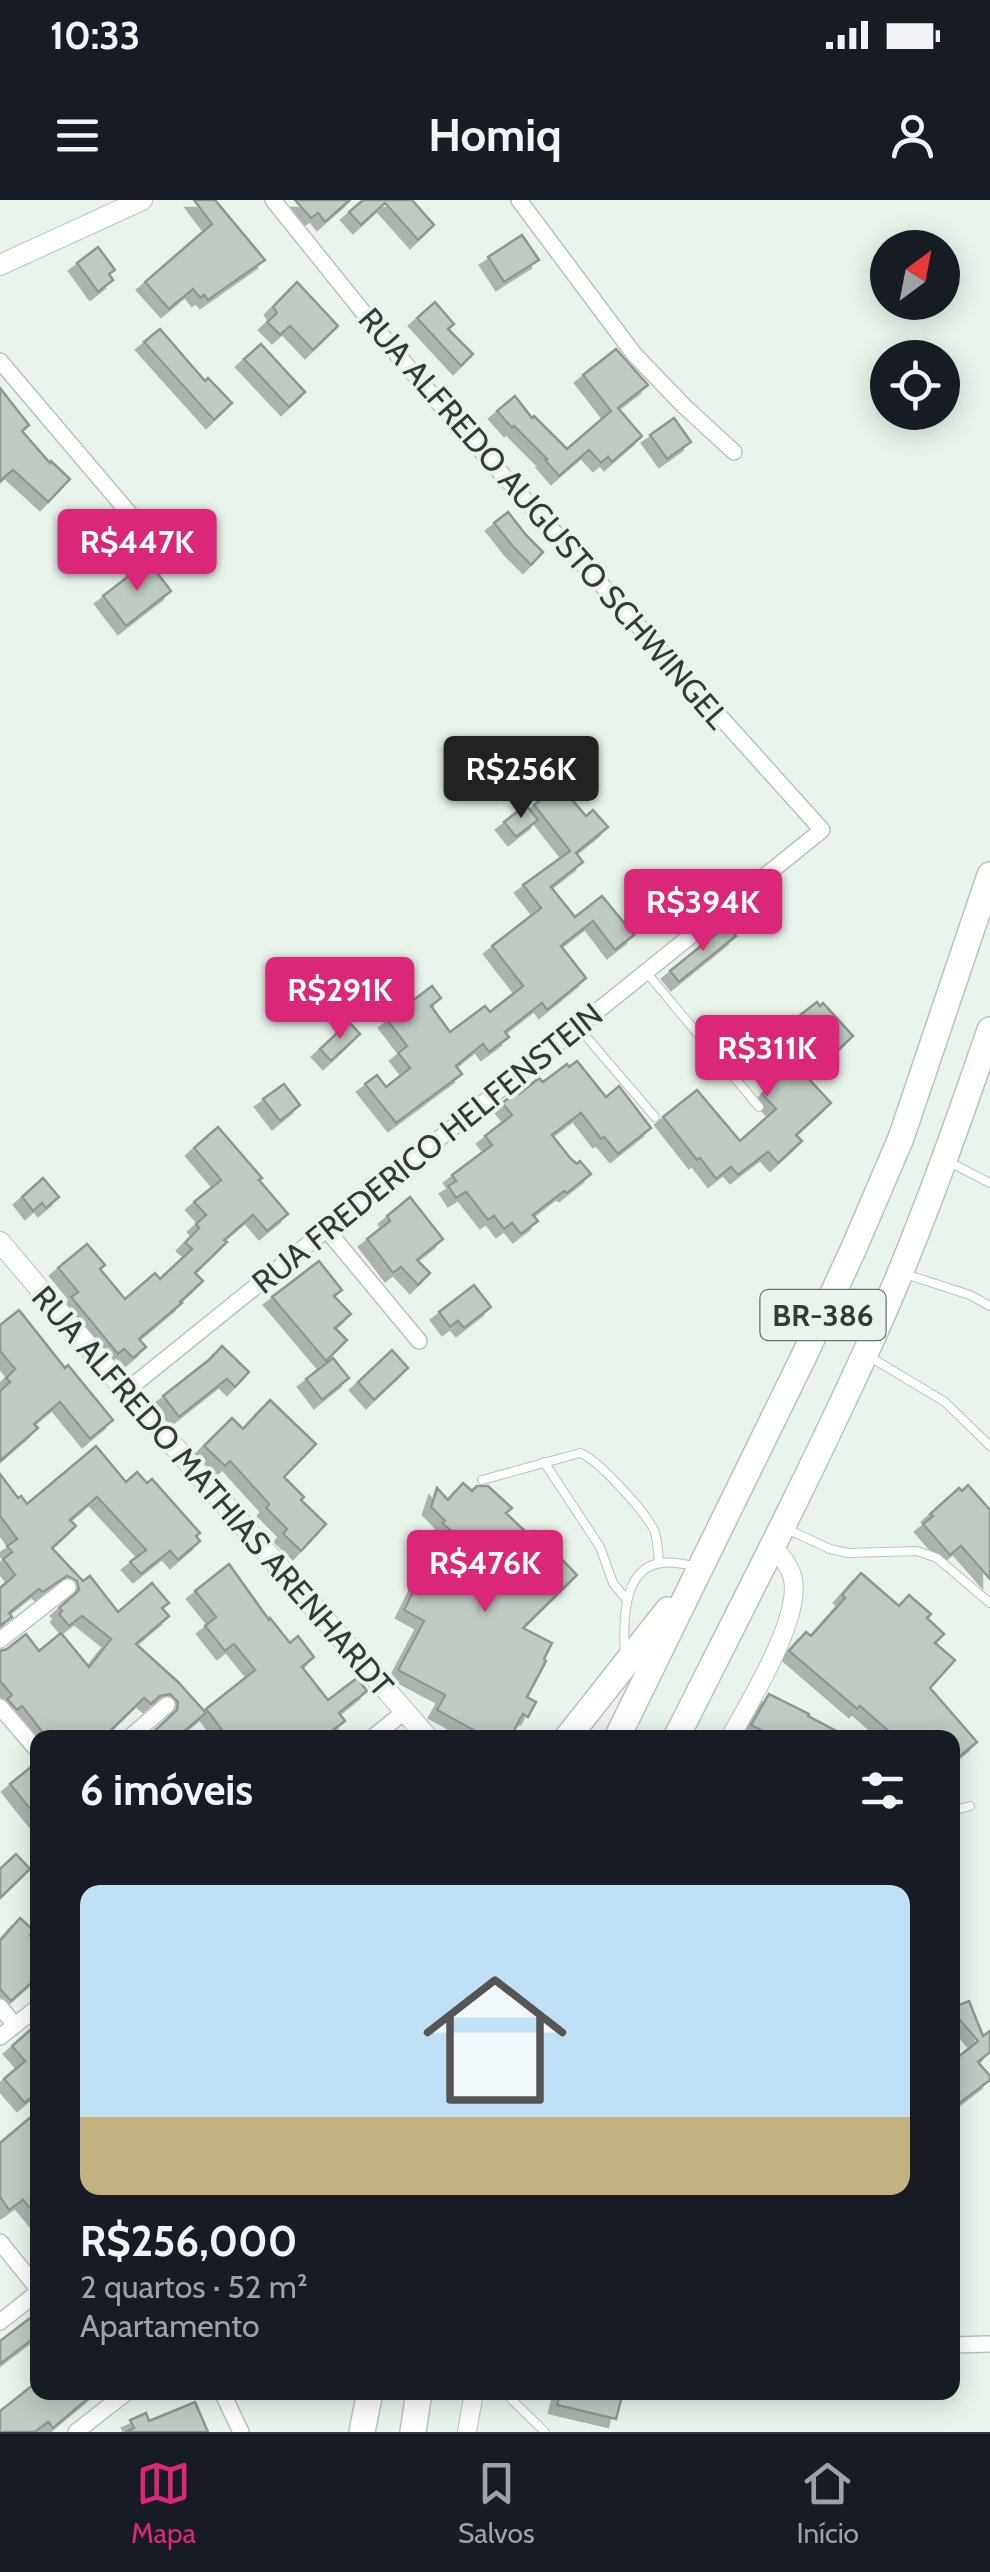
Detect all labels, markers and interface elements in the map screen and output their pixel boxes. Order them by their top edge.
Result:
text: 10:33 [50,12,140,59]
icon: menu [50,108,105,163]
text: Homiq [428,108,562,162]
icon: person [885,108,940,163]
north arrow [870,230,960,320]
map controls [870,230,960,430]
street label: RUA ALFREDO AUGUSTO SCHWINGEL [351,300,737,736]
button: locate [870,340,960,430]
pin: R$447K [56,509,218,594]
text: R$447K [80,522,194,561]
pin: R$256K [440,736,602,821]
text: R$256K [466,749,576,788]
pin: R$394K [622,869,784,954]
text: R$394K [646,882,760,921]
pin: R$291K [259,957,421,1042]
text: R$291K [287,970,393,1009]
street label: RUA FREDERICO HELFENSTEIN [244,994,610,1302]
pin: R$311K [686,1015,848,1100]
text: R$311K [717,1028,817,1067]
street label: RUA ALFREDO MATHIAS ARENHARDT [24,1278,402,1704]
road number: BR-386 [760,1290,886,1340]
pin: R$476K [404,1530,566,1615]
text: R$476K [429,1543,541,1582]
icon: filters [855,1763,910,1818]
text: 6 imóveis [80,1764,253,1816]
icon: home [405,1950,585,2130]
text: R$256,000 [80,2215,297,2267]
text: 2 quartos · 52 m² [80,2267,308,2306]
text: Apartamento [80,2306,260,2345]
tab: Mapa [131,2456,196,2550]
tab: Salvos [458,2456,535,2550]
tab: Início [797,2456,859,2550]

